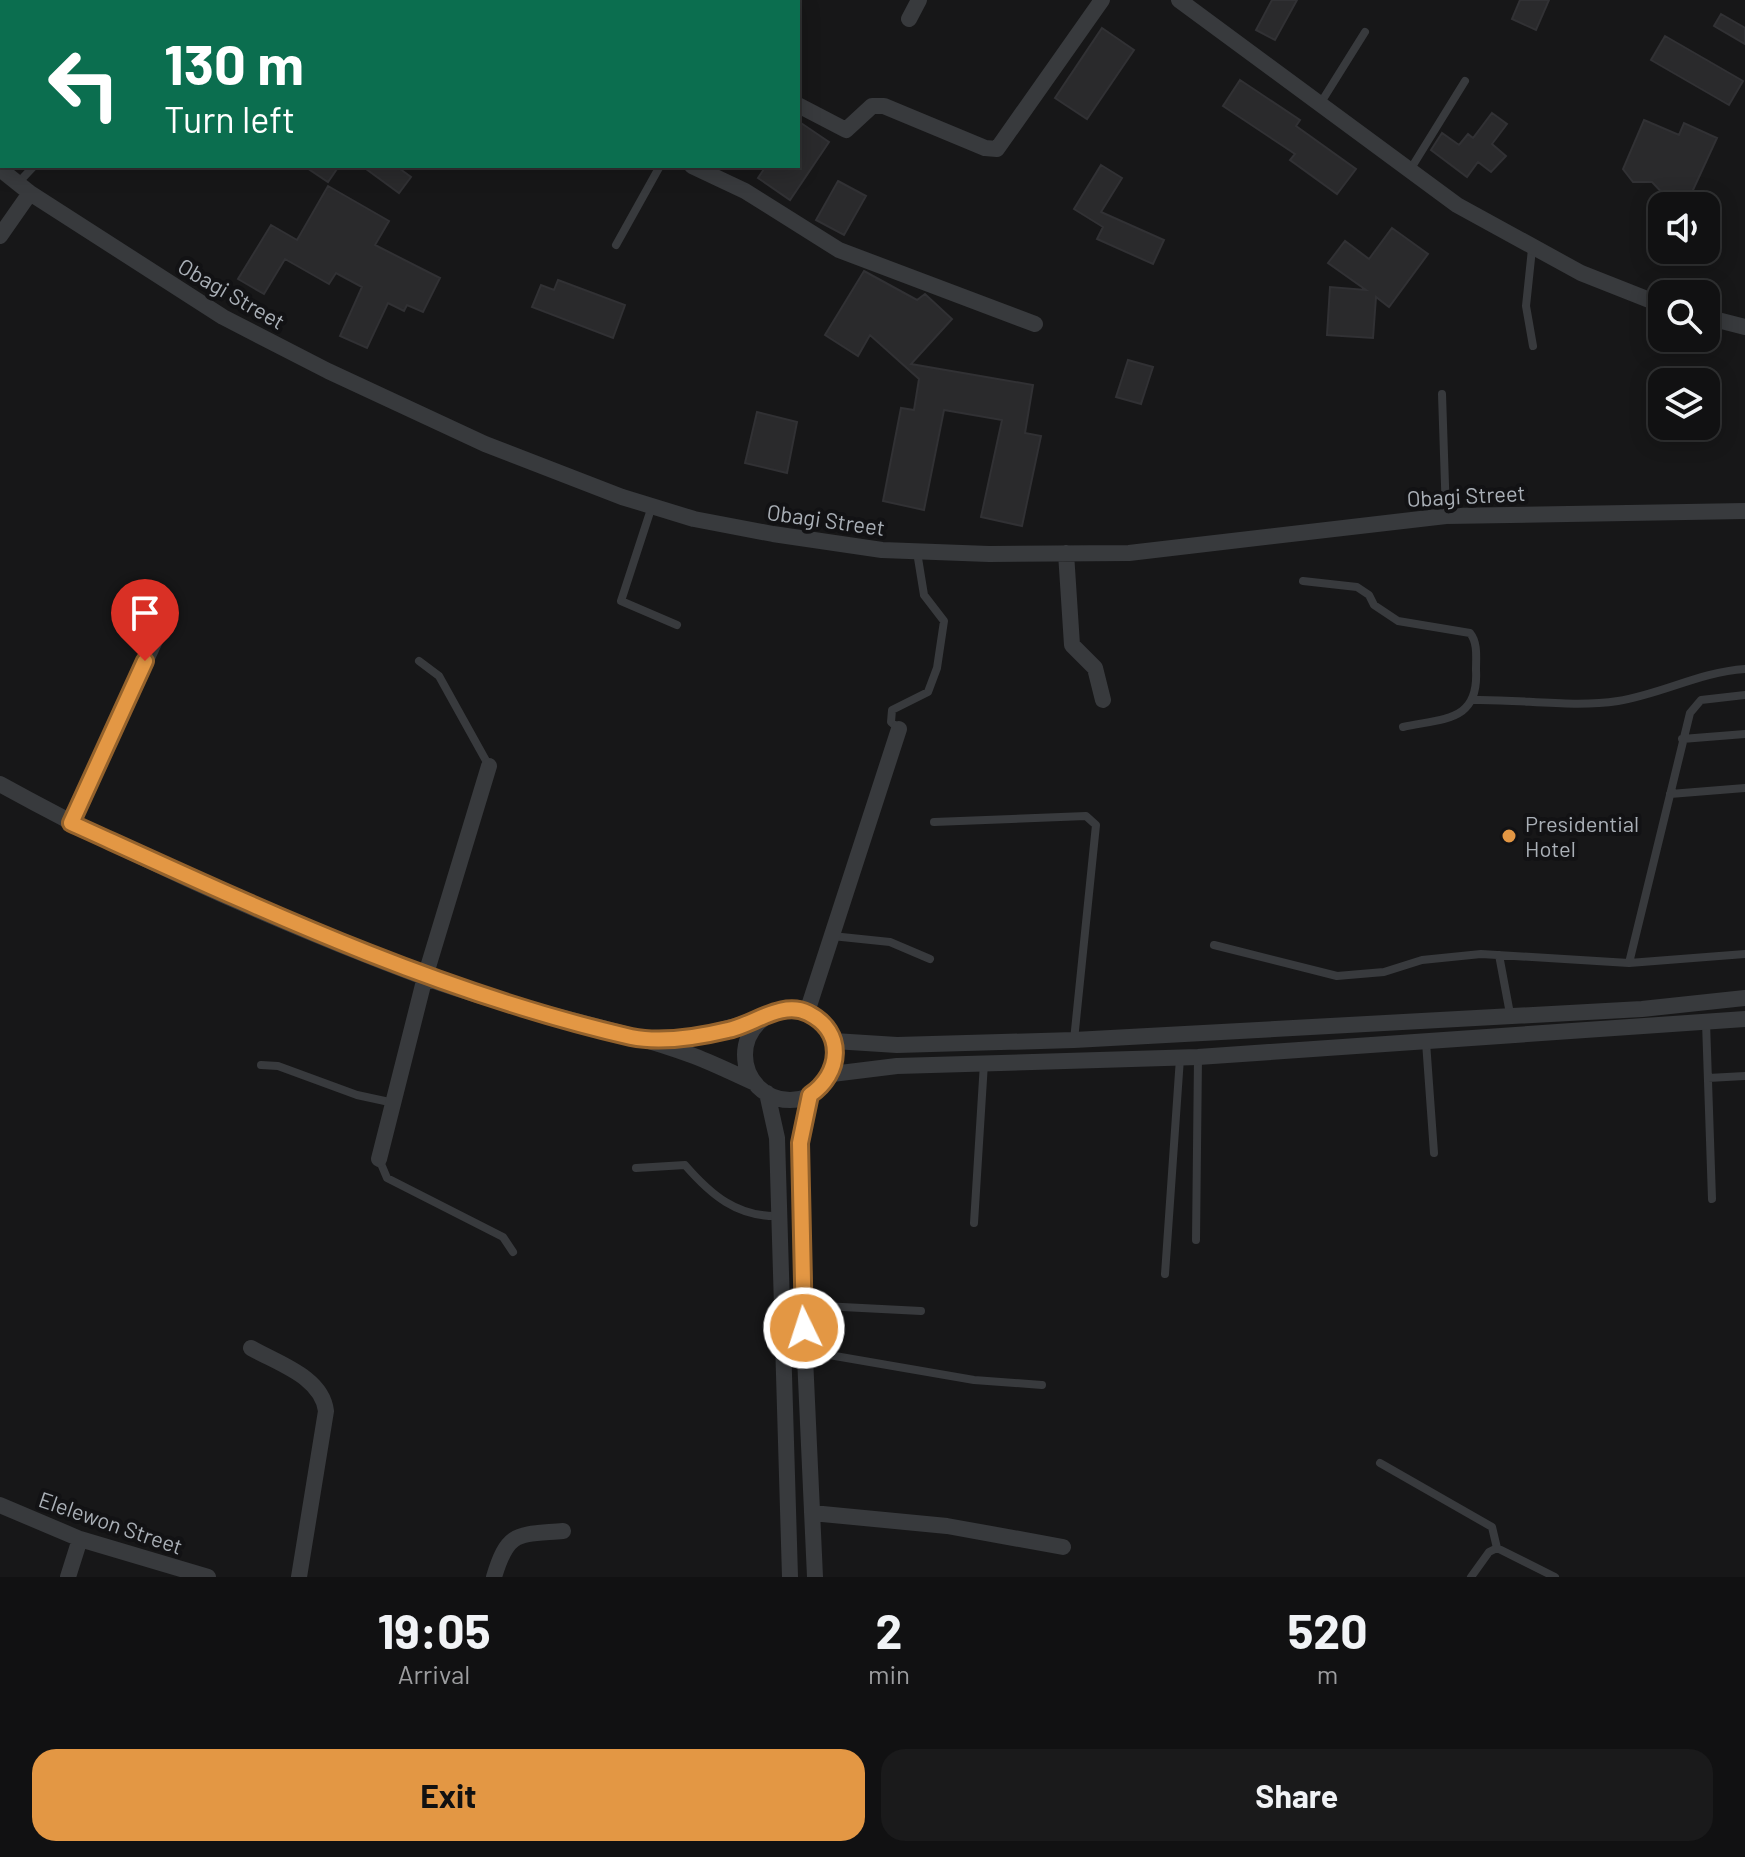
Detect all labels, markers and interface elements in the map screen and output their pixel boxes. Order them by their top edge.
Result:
text: 130 m [164,29,304,96]
icon: left [32,32,136,136]
text: Turn left [164,97,295,140]
map controls [1648,192,1720,440]
button: sound [1648,192,1720,264]
street label: Obagi Street [174,252,290,334]
button: search [1648,280,1720,352]
button: layers [1648,368,1720,440]
street label: Obagi Street [1406,479,1526,511]
street label: Obagi Street [765,498,887,540]
pin [111,579,179,661]
icon: arrive [123,591,167,635]
place label: Presidential Hotel [1525,810,1639,861]
marker: Presidential Hotel [1500,827,1518,845]
position arrow [762,1286,846,1370]
street label: Elelewon Street [36,1485,186,1559]
text: 19:05 [377,1601,491,1659]
text: 2 [876,1601,902,1659]
text: 520 [1287,1601,1368,1659]
text: Arrival [398,1658,470,1689]
text: min [868,1658,910,1689]
text: m [1317,1658,1338,1689]
button: Exit [32,1749,865,1841]
button: Share [881,1749,1713,1841]

